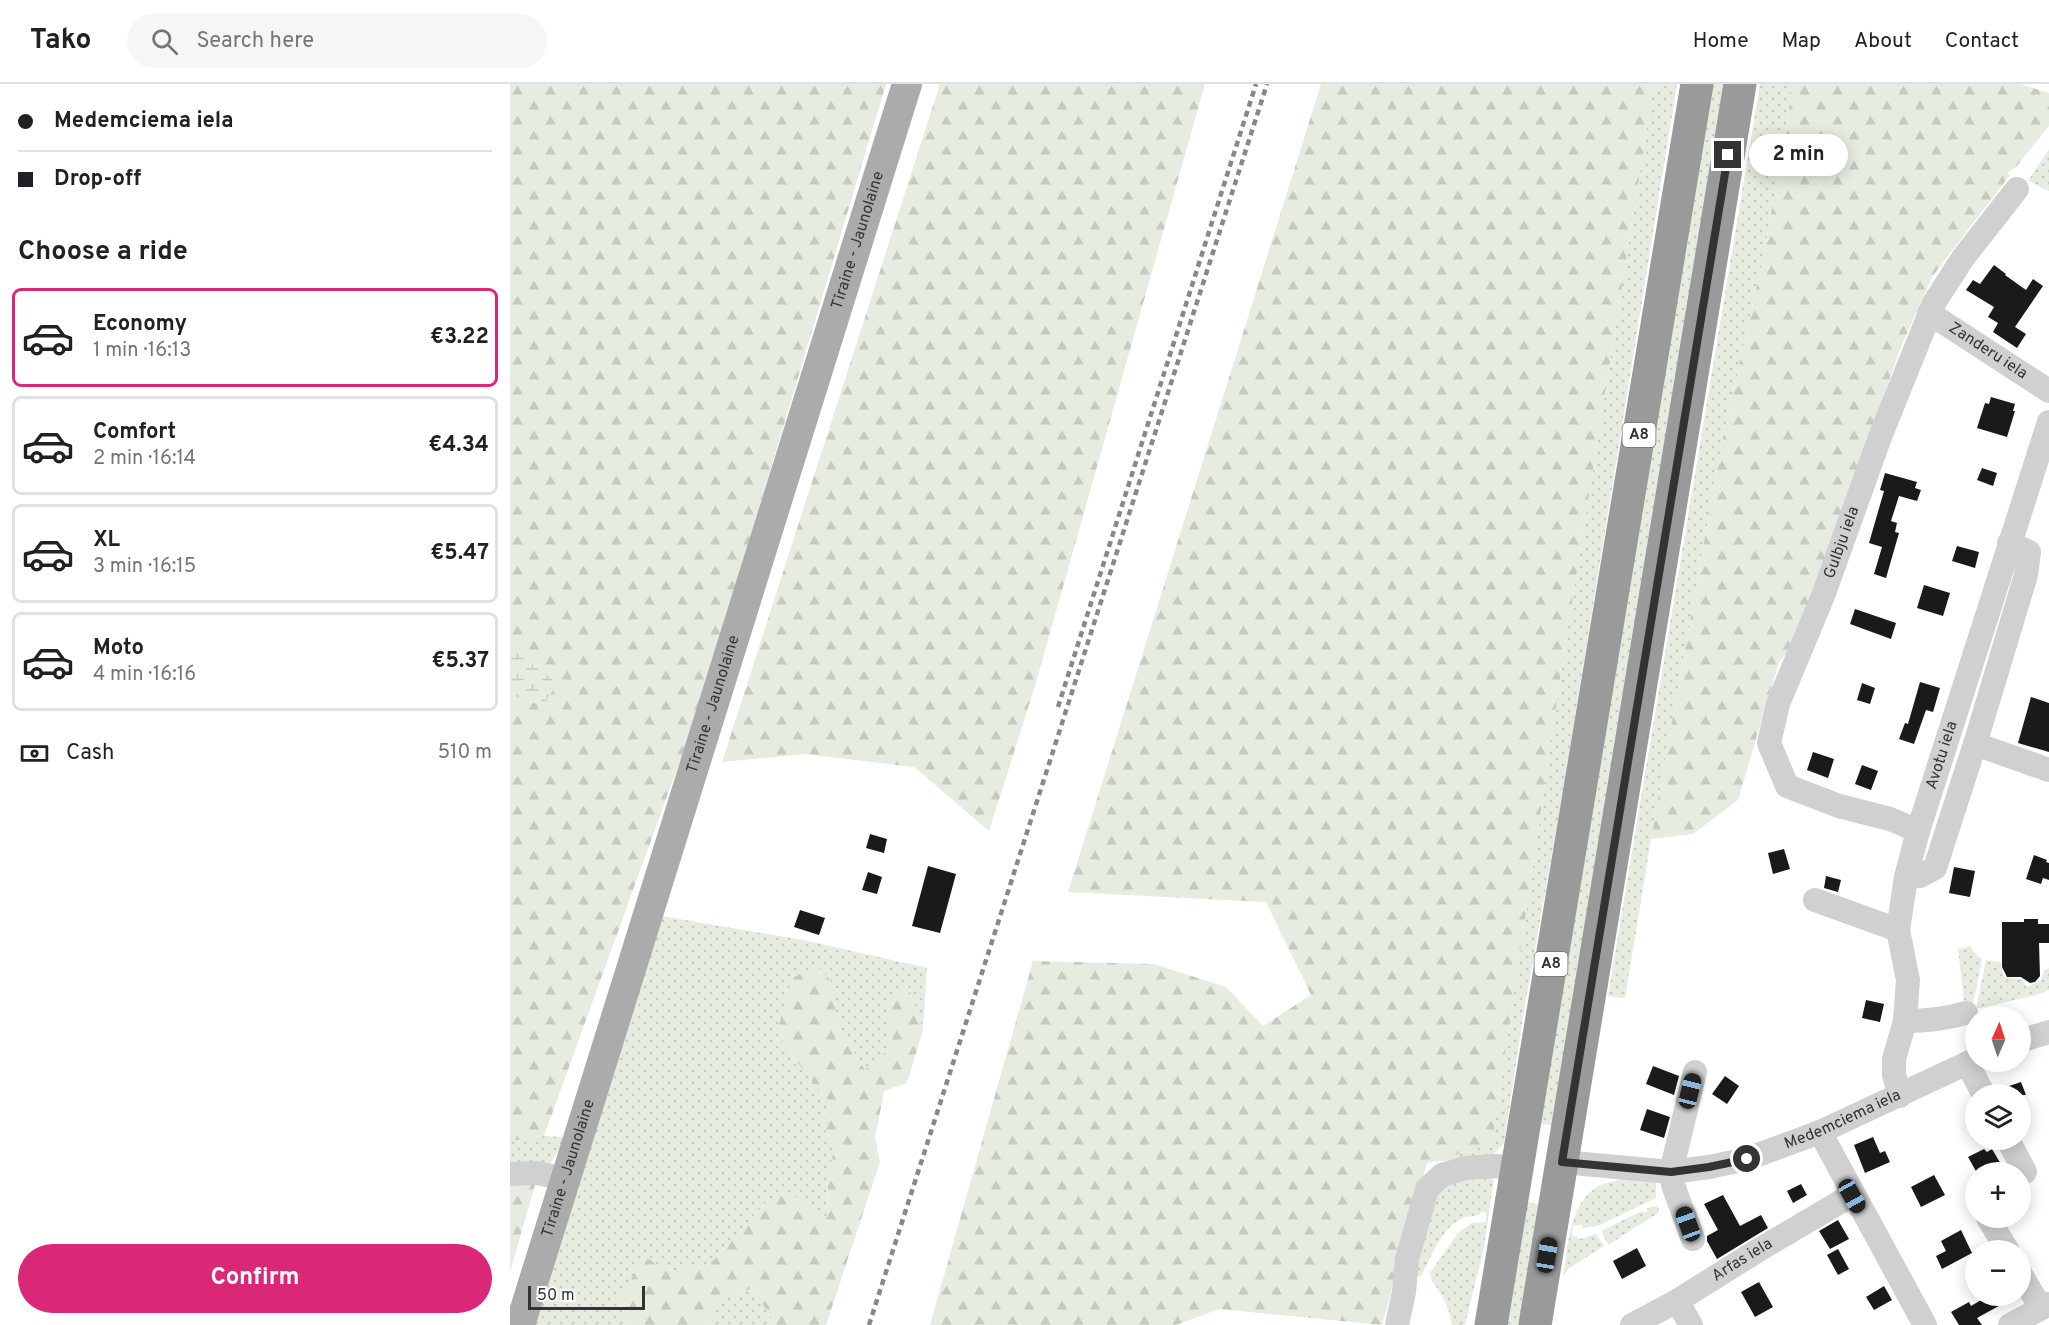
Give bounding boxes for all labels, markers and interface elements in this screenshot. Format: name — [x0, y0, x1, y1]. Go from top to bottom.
search box — [127, 14, 547, 68]
text: Tako — [30, 23, 91, 59]
icon: search — [148, 25, 181, 58]
text: Search here — [196, 28, 314, 55]
text: Home — [1693, 28, 1749, 55]
text: Map — [1782, 28, 1821, 55]
text: About — [1854, 28, 1912, 55]
text: Contact — [1945, 28, 2019, 55]
text: Medemciema iela — [54, 108, 234, 135]
callout: 2 min — [1749, 134, 1848, 176]
route end — [1714, 141, 1741, 168]
text: 2 min — [1772, 142, 1825, 168]
text: Drop-off — [54, 166, 141, 193]
street label: Tīraine - Jaunolaine — [827, 169, 889, 312]
text: Choose a ride — [18, 235, 188, 269]
icon: car — [21, 311, 75, 365]
text: Economy — [93, 311, 187, 338]
street label: Zanderu iela — [1944, 318, 2031, 384]
text: €3.22 — [430, 324, 489, 351]
text: 1 min · 16:13 — [93, 338, 191, 364]
icon: car — [21, 419, 75, 473]
text: Comfort — [93, 419, 176, 446]
road number: A8 — [1622, 423, 1656, 447]
text: €4.34 — [428, 432, 489, 459]
text: 2 min · 16:14 — [93, 446, 196, 472]
street label: Gulbju iela — [1820, 504, 1864, 582]
icon: car — [21, 527, 75, 581]
text: XL — [93, 527, 120, 554]
text: €5.47 — [430, 540, 489, 567]
text: 3 min · 16:15 — [93, 554, 196, 580]
street label: Tīraine - Jaunolaine — [683, 633, 744, 776]
icon: car — [21, 635, 75, 689]
text: Moto — [93, 635, 144, 662]
text: €5.37 — [432, 648, 489, 675]
text: 4 min · 16:16 — [93, 662, 196, 688]
street label: Avotu iela — [1922, 719, 1963, 792]
icon: cash — [18, 737, 51, 770]
text: Cash — [66, 740, 115, 767]
text: 510 m — [438, 740, 492, 766]
road number: A8 — [1534, 952, 1568, 976]
north arrow — [1965, 1006, 2031, 1072]
map controls — [1965, 1006, 2031, 1306]
car — [1677, 1071, 1703, 1111]
button: layers — [1965, 1084, 2031, 1150]
street label: Medemciema iela — [1782, 1086, 1904, 1154]
street label: Tīraine - Jaunolaine — [538, 1097, 600, 1240]
route start — [1733, 1145, 1760, 1172]
button: + — [1965, 1162, 2031, 1228]
car — [1835, 1176, 1869, 1216]
car — [1673, 1204, 1703, 1244]
street label: Arfas iela — [1708, 1234, 1776, 1287]
car — [1535, 1236, 1559, 1274]
button: − — [1965, 1240, 2031, 1306]
button: Confirm — [18, 1244, 492, 1313]
scale bar — [528, 1283, 645, 1310]
text: 50 m — [537, 1286, 575, 1306]

